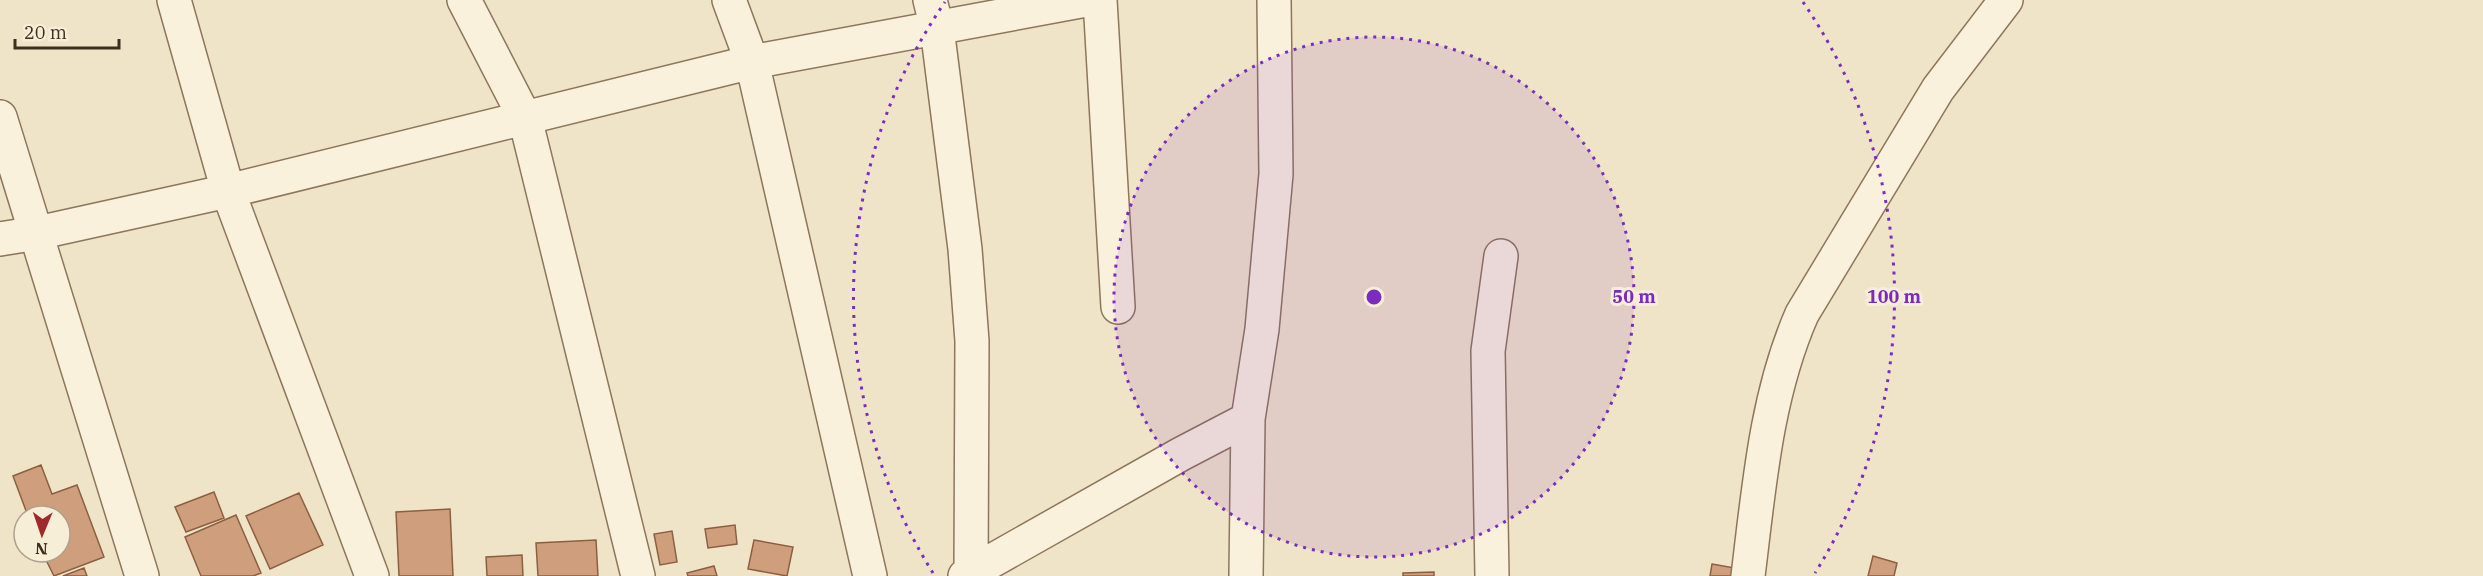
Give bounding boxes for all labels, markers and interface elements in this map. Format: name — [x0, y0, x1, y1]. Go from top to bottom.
scale bar — [15, 12, 118, 50]
text: 20 m — [24, 21, 67, 44]
text: 50 m — [1612, 285, 1656, 308]
text: 100 m — [1867, 285, 1922, 308]
centre of rings — [1364, 287, 1384, 307]
north arrow — [12, 504, 72, 564]
text: N — [35, 539, 48, 559]

